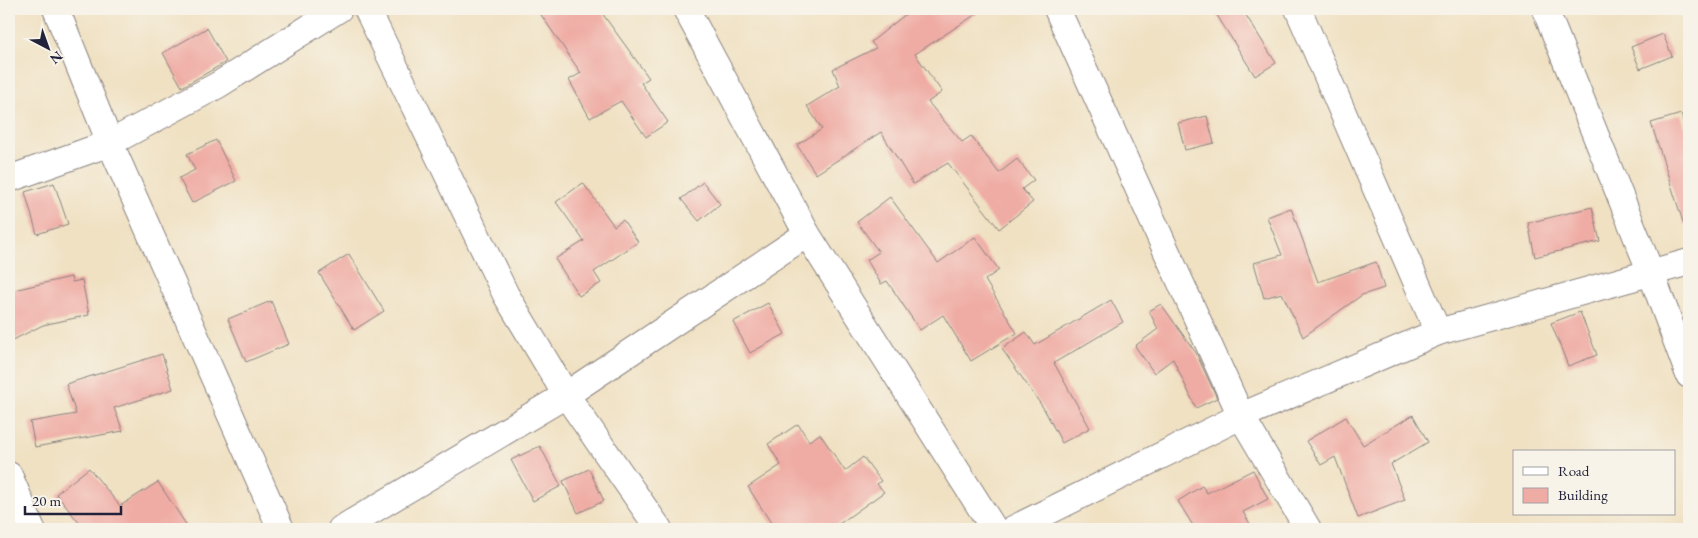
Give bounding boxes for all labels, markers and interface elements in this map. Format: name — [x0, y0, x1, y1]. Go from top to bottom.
north arrow — [22, 22, 72, 72]
text: N — [46, 47, 67, 69]
legend — [1513, 450, 1676, 516]
text: Road — [1558, 461, 1590, 480]
scale bar — [25, 483, 121, 515]
text: Building — [1558, 485, 1608, 504]
text: 20 m — [32, 491, 61, 510]

